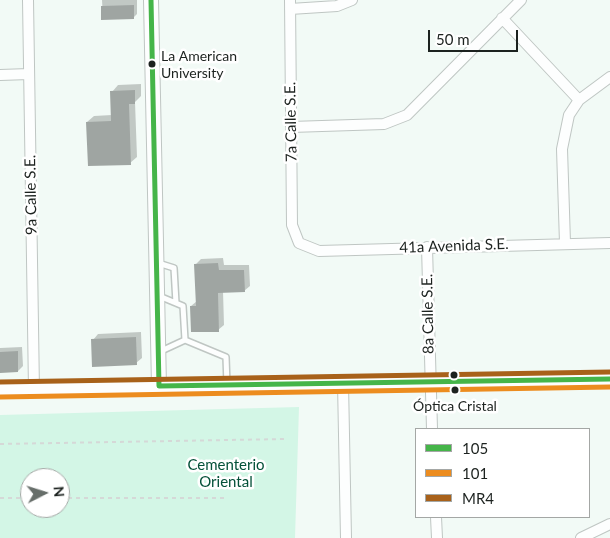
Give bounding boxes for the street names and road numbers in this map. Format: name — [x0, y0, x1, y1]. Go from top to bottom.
street label: 7a Calle S.E. — [281, 82, 301, 162]
street label: 9a Calle S.E. — [21, 155, 41, 235]
street label: 41a Avenida S.E. — [399, 235, 509, 257]
street label: 8a Calle S.E. — [418, 274, 438, 354]

